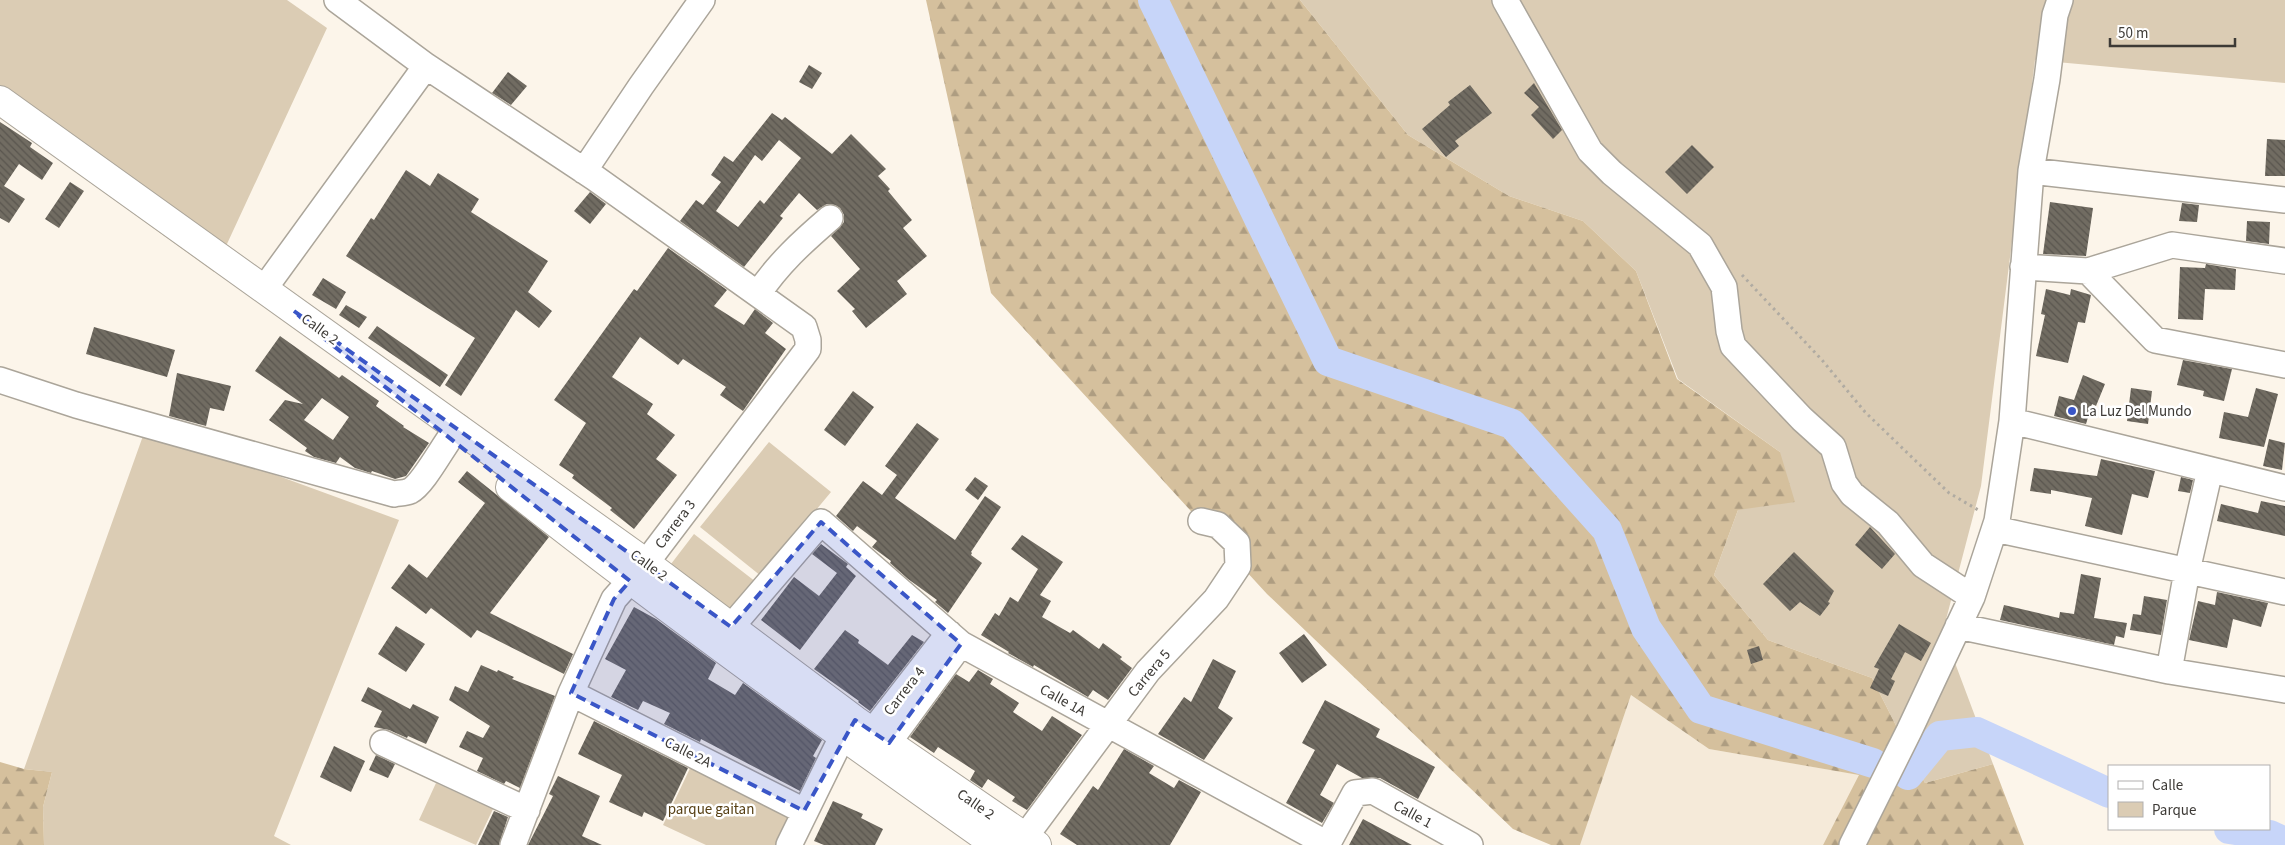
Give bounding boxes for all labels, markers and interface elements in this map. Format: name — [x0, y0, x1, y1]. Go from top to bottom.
scale bar — [2110, 15, 2235, 47]
text: 50 m — [2118, 23, 2148, 44]
street label: Calle 2 — [297, 309, 343, 350]
place label: La Luz Del Mundo — [2082, 401, 2192, 422]
marker: La Luz Del Mundo — [2066, 405, 2078, 417]
street label: Carrera 3 — [650, 495, 701, 553]
street label: Calle 2 — [626, 545, 672, 586]
street label: Carrera 5 — [1123, 645, 1176, 702]
street label: Carrera 4 — [879, 662, 930, 720]
street label: Calle 1A — [1036, 679, 1090, 722]
street label: Calle 2A — [661, 732, 715, 773]
legend — [2108, 765, 2270, 830]
text: Calle — [2152, 775, 2183, 796]
street label: Calle 2 — [953, 784, 999, 825]
street label: Calle 1 — [1389, 795, 1436, 834]
park label: parque gaitan — [668, 799, 754, 820]
text: Parque — [2152, 800, 2196, 821]

